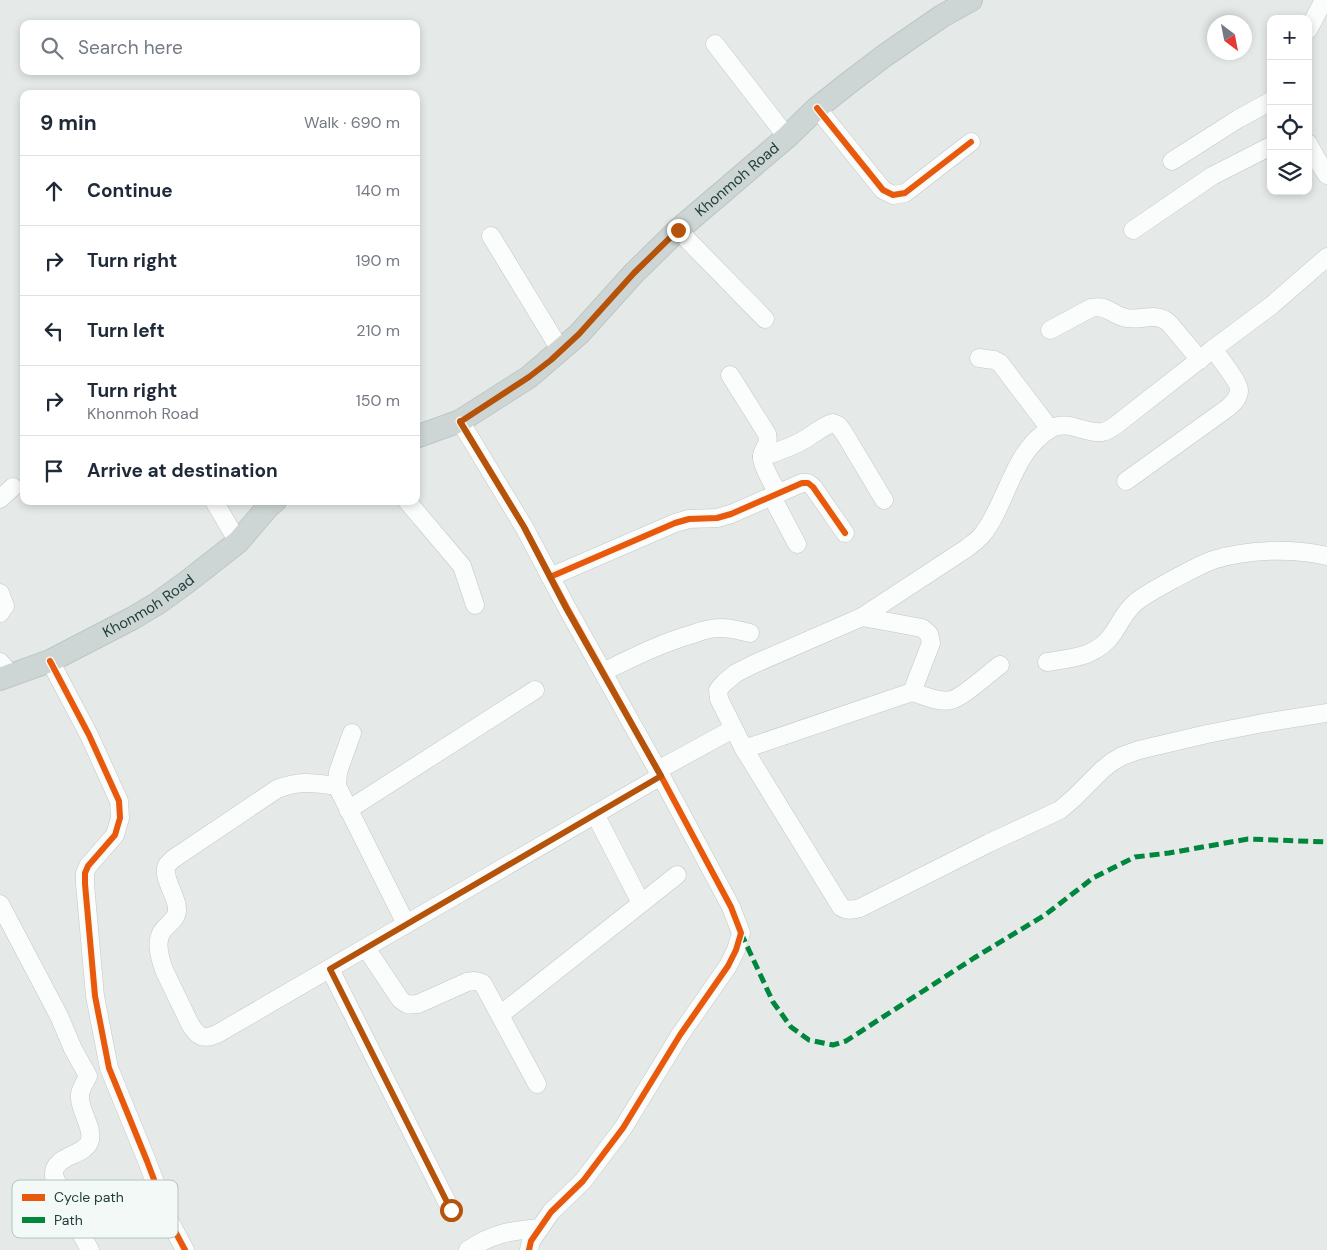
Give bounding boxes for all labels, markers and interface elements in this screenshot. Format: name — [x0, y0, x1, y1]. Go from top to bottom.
north arrow — [1207, 15, 1252, 60]
map controls — [1267, 15, 1312, 195]
button: + — [1267, 15, 1312, 60]
search box — [20, 20, 420, 75]
icon: search — [38, 34, 66, 62]
text: Search here — [78, 35, 183, 60]
button: − — [1267, 60, 1312, 105]
button: locate — [1267, 105, 1312, 150]
text: 9 min — [40, 109, 97, 137]
text: Walk · 690 m — [304, 112, 400, 133]
street label: Khonmoh Road — [691, 138, 783, 221]
button: layers — [1267, 150, 1312, 195]
icon: ahead — [40, 177, 68, 205]
text: Continue — [87, 178, 173, 203]
text: 140 m — [356, 180, 400, 201]
route end — [667, 219, 690, 242]
icon: right — [40, 247, 68, 275]
text: Turn right — [87, 248, 177, 273]
text: 190 m — [356, 250, 400, 271]
icon: left — [40, 317, 68, 345]
text: Turn left — [87, 318, 165, 343]
text: 210 m — [356, 320, 400, 341]
text: Turn right — [87, 378, 177, 403]
icon: right — [40, 387, 68, 415]
text: 150 m — [356, 390, 400, 411]
text: Khonmoh Road — [87, 403, 199, 424]
icon: arrive — [40, 457, 68, 485]
text: Arrive at destination — [87, 458, 278, 483]
street label: Khonmoh Road — [99, 570, 199, 642]
legend — [12, 1180, 178, 1238]
text: Cycle path — [54, 1188, 124, 1206]
route start — [440, 1199, 463, 1222]
text: Path — [54, 1211, 83, 1229]

